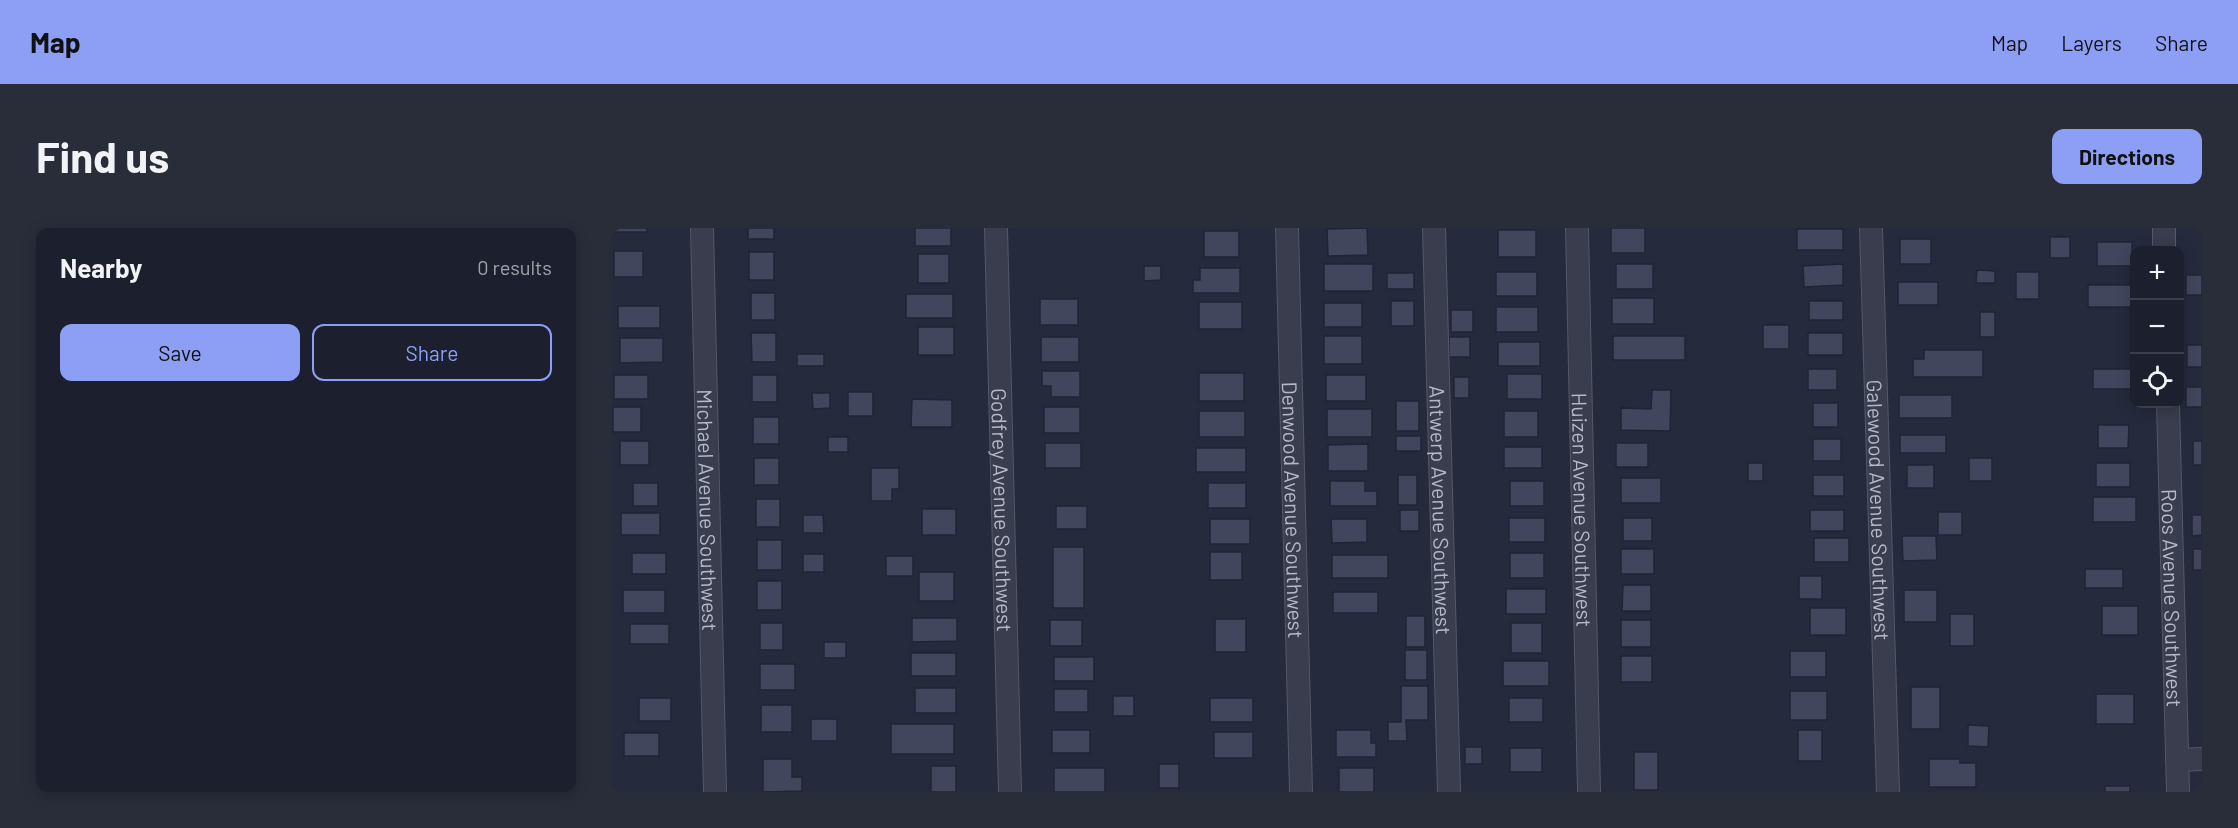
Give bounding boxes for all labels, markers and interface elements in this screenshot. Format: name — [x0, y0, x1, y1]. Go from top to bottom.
text: Map — [30, 25, 81, 59]
text: Map — [1991, 30, 2028, 55]
text: Layers — [2061, 30, 2122, 55]
text: Share — [2155, 30, 2208, 55]
button: Directions — [2052, 129, 2202, 184]
text: Find us — [36, 131, 169, 181]
map controls — [2130, 246, 2184, 408]
button: + — [2130, 246, 2184, 300]
text: Nearby — [60, 252, 142, 283]
text: 0 results — [477, 255, 552, 279]
button: − — [2130, 300, 2184, 354]
button: Save — [60, 324, 300, 381]
button: Share — [312, 324, 552, 381]
button: locate — [2130, 354, 2184, 408]
street label: Galewood Avenue Southwest — [1863, 379, 1896, 641]
street label: Denwood Avenue Southwest — [1278, 381, 1310, 639]
street label: Antwerp Avenue Southwest — [1426, 385, 1457, 635]
street label: Godfrey Avenue Southwest — [987, 388, 1019, 632]
street label: Michael Avenue Southwest — [693, 389, 724, 631]
street label: Huizen Avenue Southwest — [1568, 392, 1598, 628]
street label: Roos Avenue Southwest — [2158, 488, 2188, 707]

